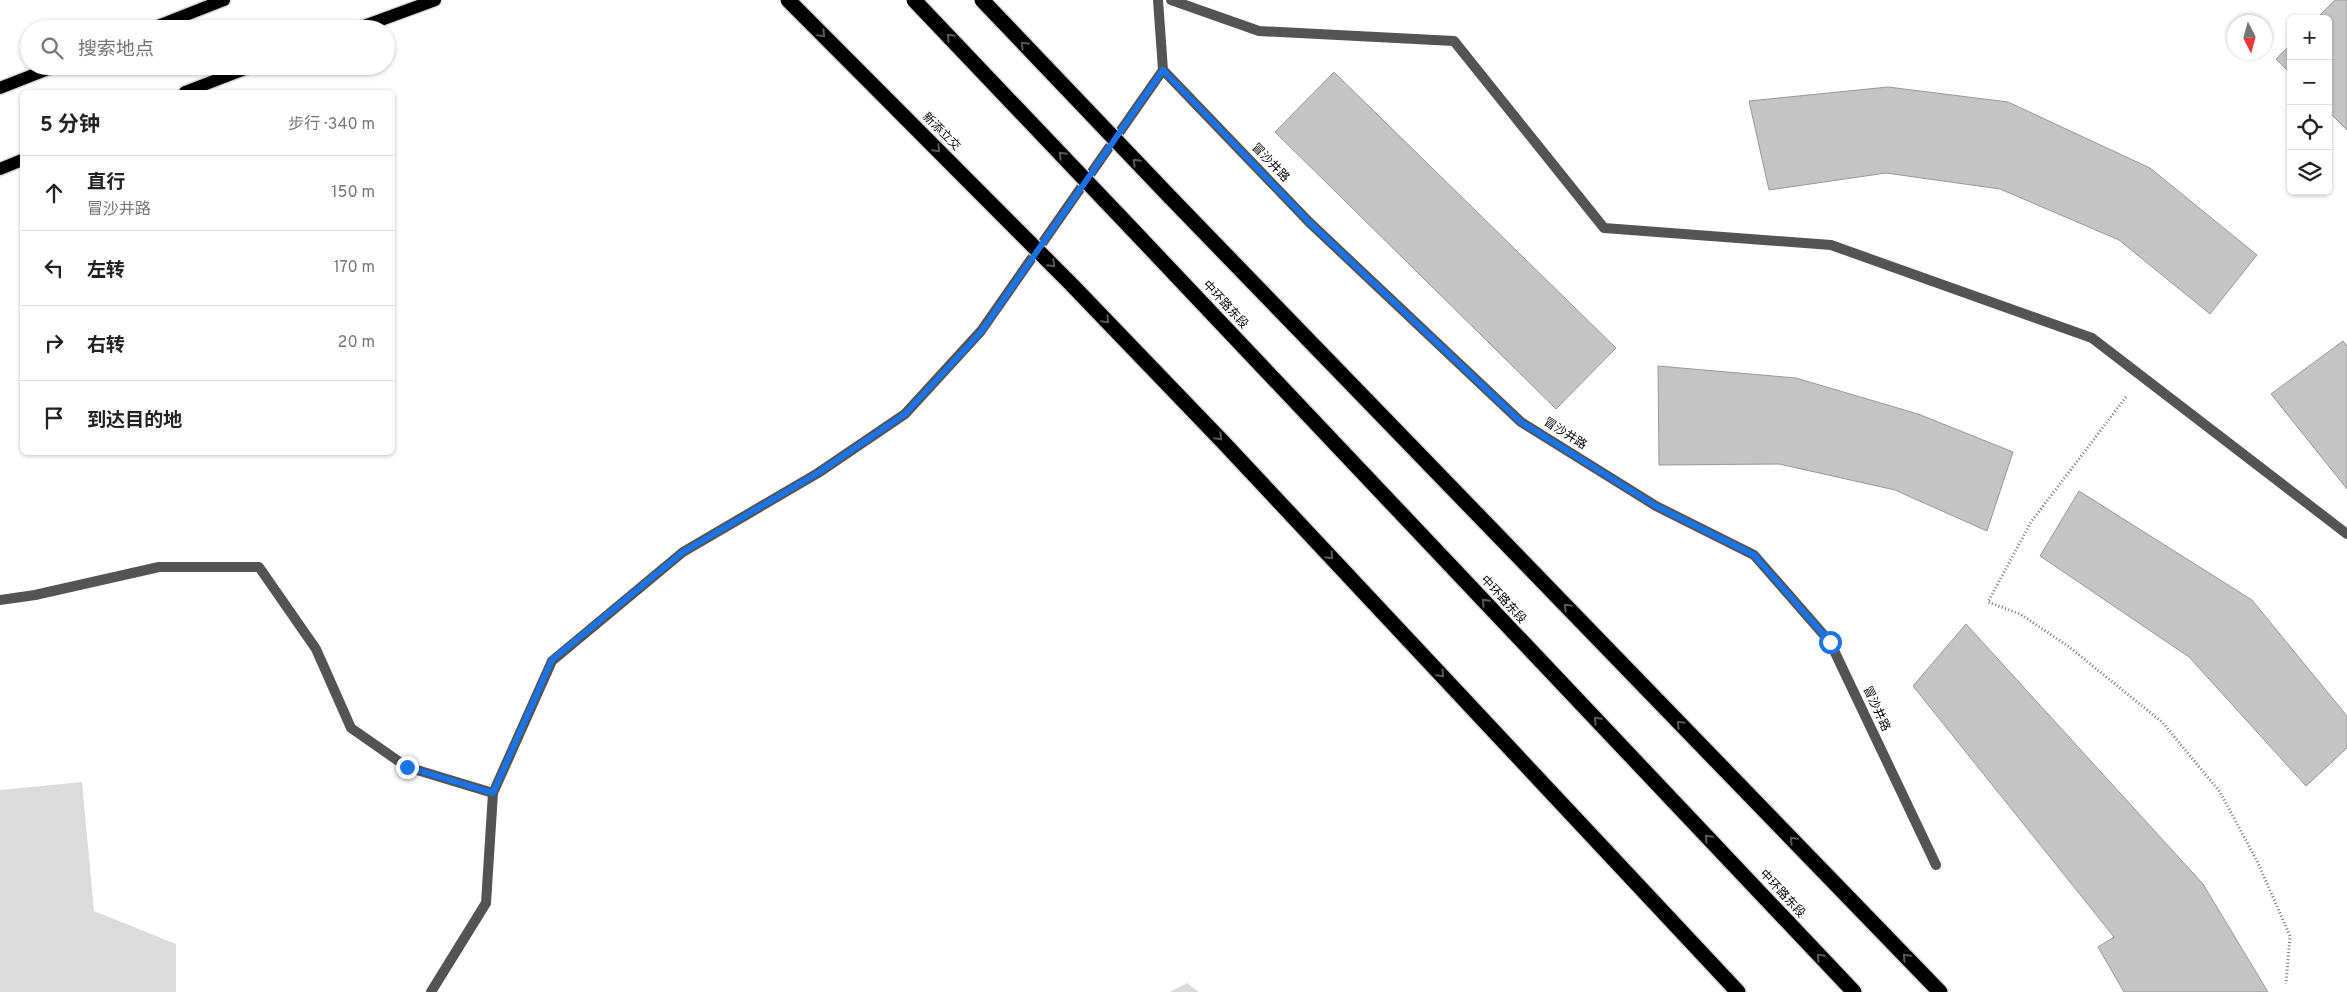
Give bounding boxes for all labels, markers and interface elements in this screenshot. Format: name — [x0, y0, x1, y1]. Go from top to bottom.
north arrow — [2227, 15, 2272, 60]
map controls — [2287, 15, 2332, 195]
button: + — [2287, 15, 2332, 60]
search box — [20, 20, 395, 75]
one-way arrow — [816, 29, 825, 38]
icon: search — [38, 34, 66, 62]
one-way arrow — [947, 34, 956, 43]
text: 搜索地点 — [78, 38, 154, 62]
one-way arrow — [1021, 41, 1030, 50]
button: − — [2287, 60, 2332, 105]
button: locate — [2287, 105, 2332, 150]
street label: 新添立交 — [918, 109, 964, 155]
text: 5 分钟 — [40, 112, 100, 139]
text: 步行 · 340 m — [288, 115, 375, 135]
street label: 冒沙井路 — [1248, 140, 1292, 186]
one-way arrow — [931, 144, 940, 153]
button: layers — [2287, 150, 2332, 195]
one-way arrow — [1059, 151, 1068, 160]
one-way arrow — [1133, 159, 1142, 168]
text: 直行 — [87, 171, 125, 195]
icon: ahead — [40, 179, 68, 207]
text: 150 m — [332, 183, 375, 203]
text: 冒沙井路 — [87, 200, 151, 220]
icon: left — [40, 254, 68, 282]
text: 170 m — [334, 258, 375, 278]
text: 左转 — [87, 259, 125, 283]
one-way arrow — [1046, 259, 1055, 268]
street label: 中环路东段 — [1199, 278, 1251, 332]
one-way arrow — [1100, 314, 1109, 323]
icon: right — [40, 329, 68, 357]
text: 20 m — [338, 333, 375, 353]
text: 右转 — [87, 334, 125, 358]
icon: arrive — [40, 404, 68, 432]
text: 到达目的地 — [87, 409, 182, 433]
street label: 冒沙井路 — [1540, 414, 1590, 454]
one-way arrow — [1213, 431, 1222, 440]
one-way arrow — [1324, 550, 1333, 559]
street label: 中环路东段 — [1477, 573, 1529, 627]
one-way arrow — [1482, 599, 1491, 608]
one-way arrow — [1564, 604, 1573, 613]
route start — [1819, 631, 1842, 654]
one-way arrow — [1435, 669, 1444, 678]
street label: 冒沙井路 — [1859, 684, 1893, 734]
one-way arrow — [1594, 717, 1603, 726]
one-way arrow — [1677, 720, 1686, 729]
route end — [396, 756, 419, 779]
one-way arrow — [1705, 835, 1714, 844]
one-way arrow — [1790, 837, 1799, 846]
street label: 中环路东段 — [1756, 867, 1808, 921]
one-way arrow — [1817, 953, 1826, 962]
one-way arrow — [1903, 954, 1912, 963]

